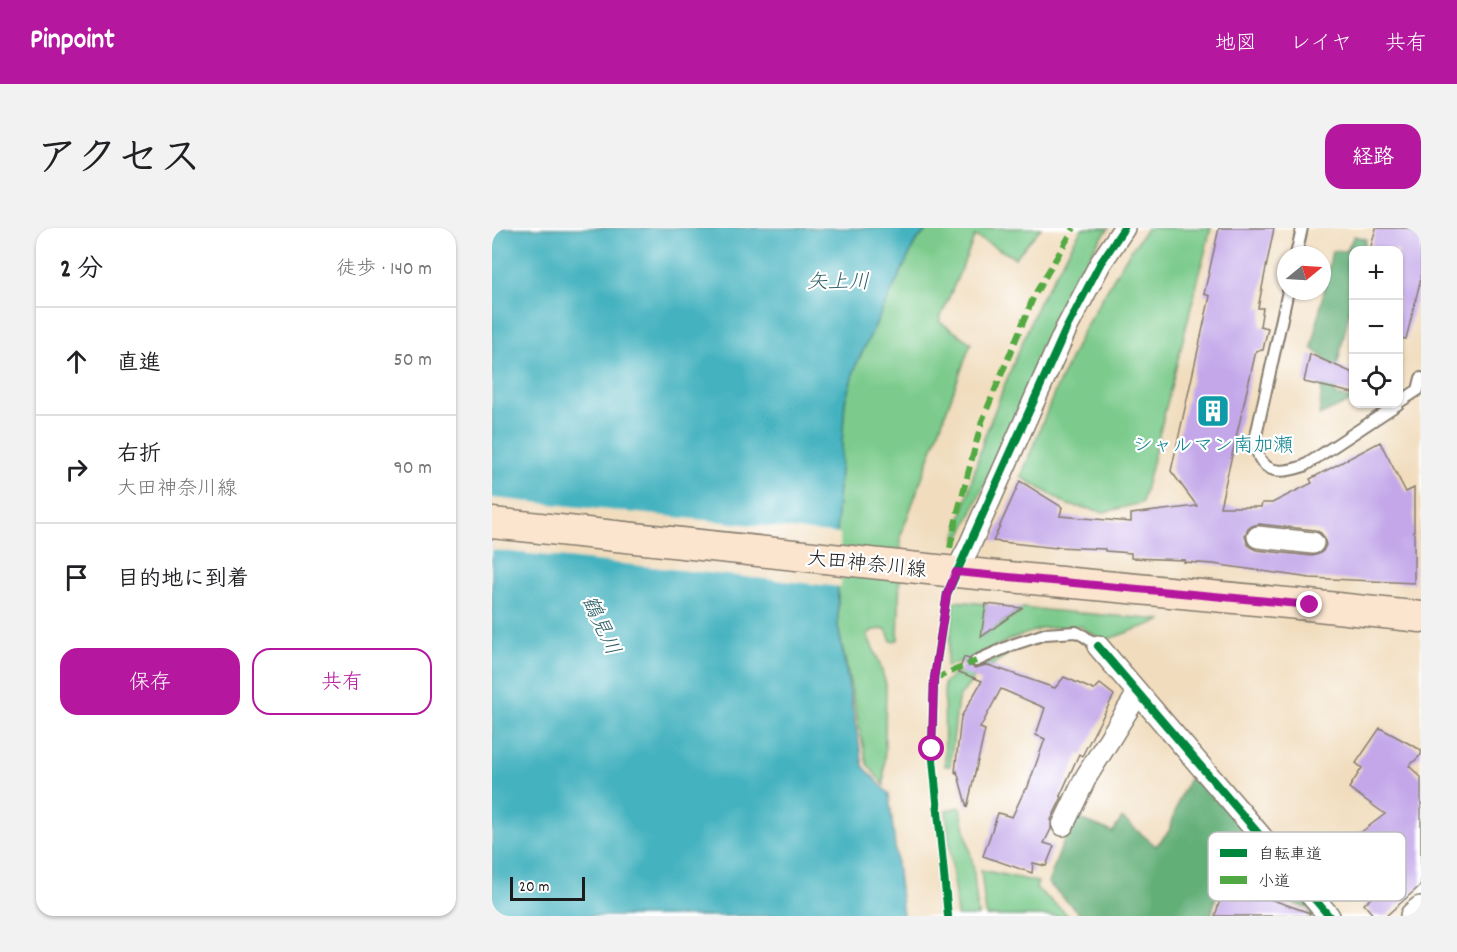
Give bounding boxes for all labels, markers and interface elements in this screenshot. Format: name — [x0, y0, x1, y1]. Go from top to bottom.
text: Pinpoint — [30, 22, 115, 62]
text: 地図 — [1215, 30, 1257, 60]
text: レイヤ — [1290, 30, 1352, 60]
text: 共有 — [1385, 30, 1427, 60]
button: 経路 — [1325, 124, 1421, 189]
text: アクセス — [36, 132, 201, 192]
north arrow — [1277, 246, 1331, 300]
map controls — [1349, 246, 1403, 408]
button: + — [1349, 246, 1403, 300]
text: 2 分 — [60, 252, 103, 289]
text: 徒歩 · 140 m — [336, 256, 432, 284]
water label: 矢上川 — [807, 269, 870, 299]
button: − — [1349, 300, 1403, 354]
icon: ahead — [60, 345, 93, 378]
text: 50 m — [394, 347, 432, 375]
text: 直進 — [117, 349, 161, 380]
button: locate — [1349, 354, 1403, 408]
building icon: シャルマン南加瀬 — [1195, 393, 1231, 429]
place label: シャルマン南加瀬 — [1133, 433, 1293, 461]
text: 右折 — [117, 440, 161, 471]
icon: right — [60, 453, 93, 486]
text: 90 m — [394, 455, 432, 483]
text: 大田神奈川線 — [117, 476, 237, 504]
street label: 大田神奈川線 — [806, 546, 928, 586]
icon: arrive — [60, 561, 93, 594]
text: 目的地に到着 — [117, 565, 249, 596]
water label: 鶴見川 — [572, 591, 626, 661]
route end — [1296, 591, 1322, 617]
button: 保存 — [60, 648, 240, 715]
button: 共有 — [252, 648, 432, 715]
route start — [918, 735, 944, 761]
legend — [1208, 832, 1406, 901]
text: 自転車道 — [1258, 844, 1322, 867]
text: 小道 — [1258, 871, 1290, 894]
scale bar — [510, 874, 585, 902]
text: 20 m — [519, 876, 549, 899]

